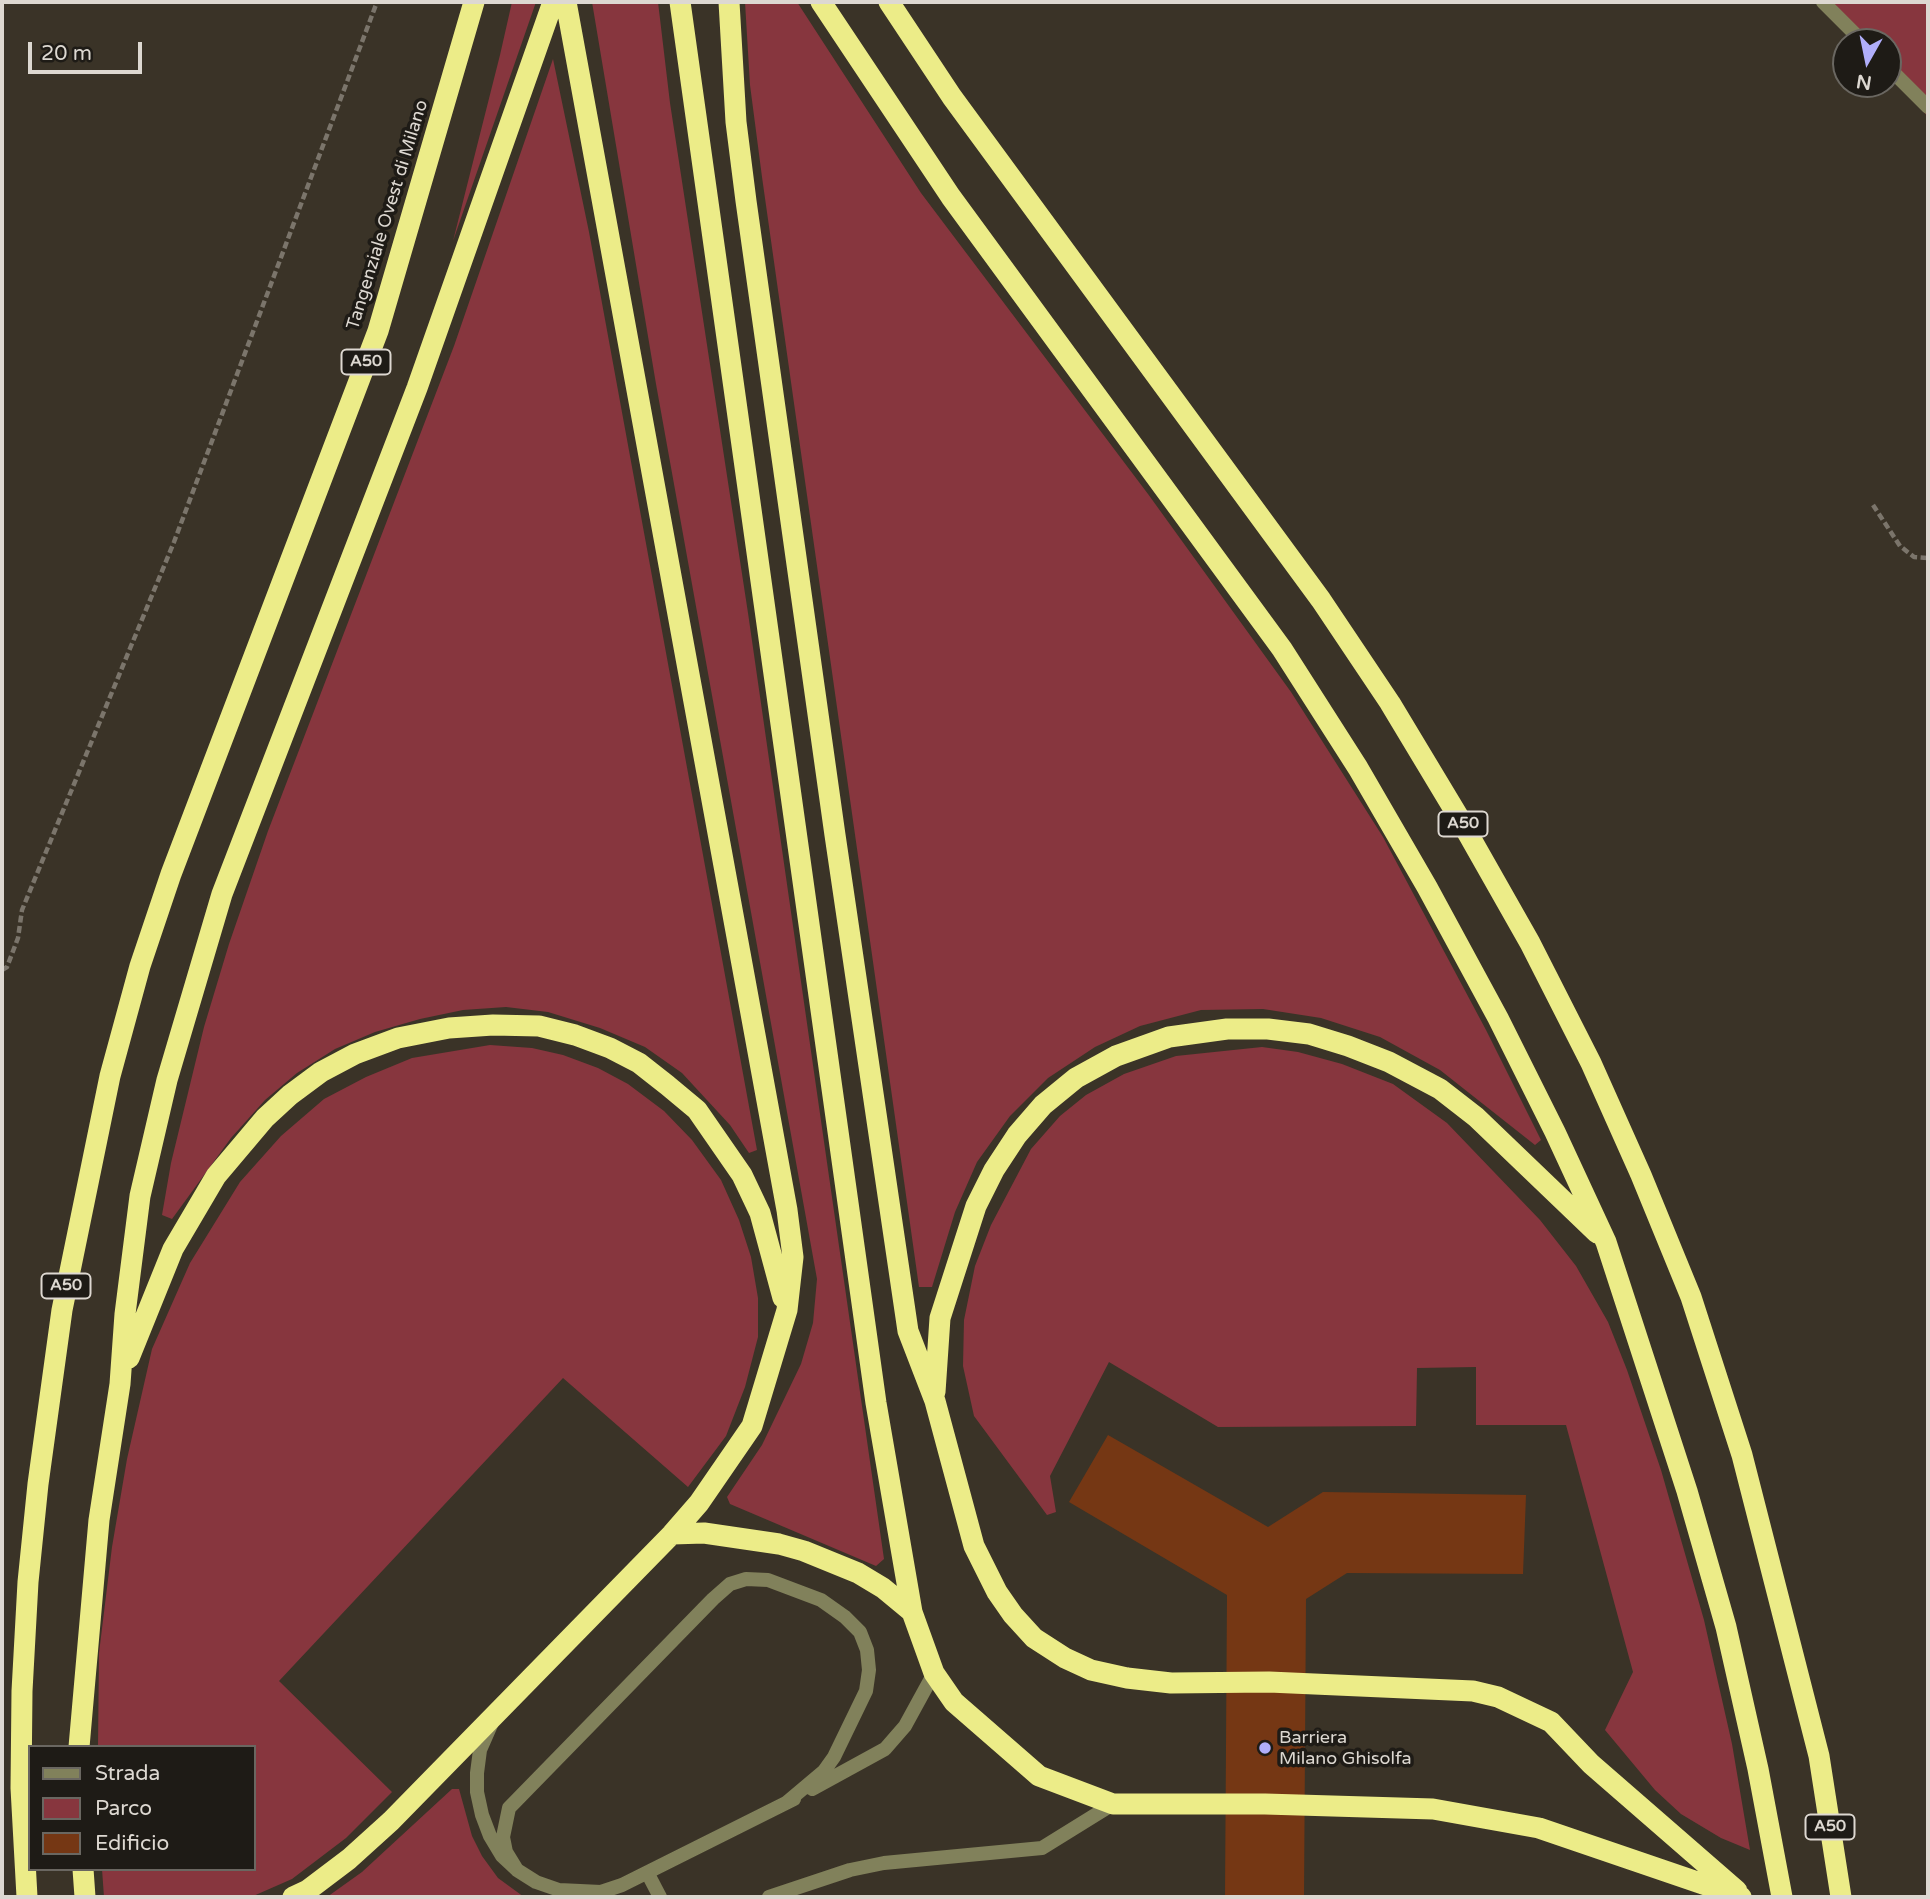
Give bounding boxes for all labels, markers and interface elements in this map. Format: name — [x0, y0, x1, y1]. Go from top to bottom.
scale bar — [32, 28, 145, 72]
north arrow — [1832, 28, 1902, 98]
text: 20 m — [41, 41, 92, 66]
text: N — [1855, 70, 1873, 94]
street label: Tangenziale Ovest di Milano — [343, 98, 433, 332]
road number: A50 — [342, 350, 390, 374]
road number: A50 — [1438, 811, 1488, 836]
road number: A50 — [42, 1274, 90, 1298]
place label: Barriera Milano Ghisolfa — [1279, 1727, 1412, 1770]
marker: Barriera Milano Ghisolfa — [1257, 1740, 1273, 1756]
legend — [28, 1745, 256, 1871]
text: Strada — [95, 1761, 160, 1786]
text: Parco — [95, 1796, 152, 1821]
road number: A50 — [1806, 1814, 1854, 1840]
text: Edificio — [95, 1831, 169, 1856]

